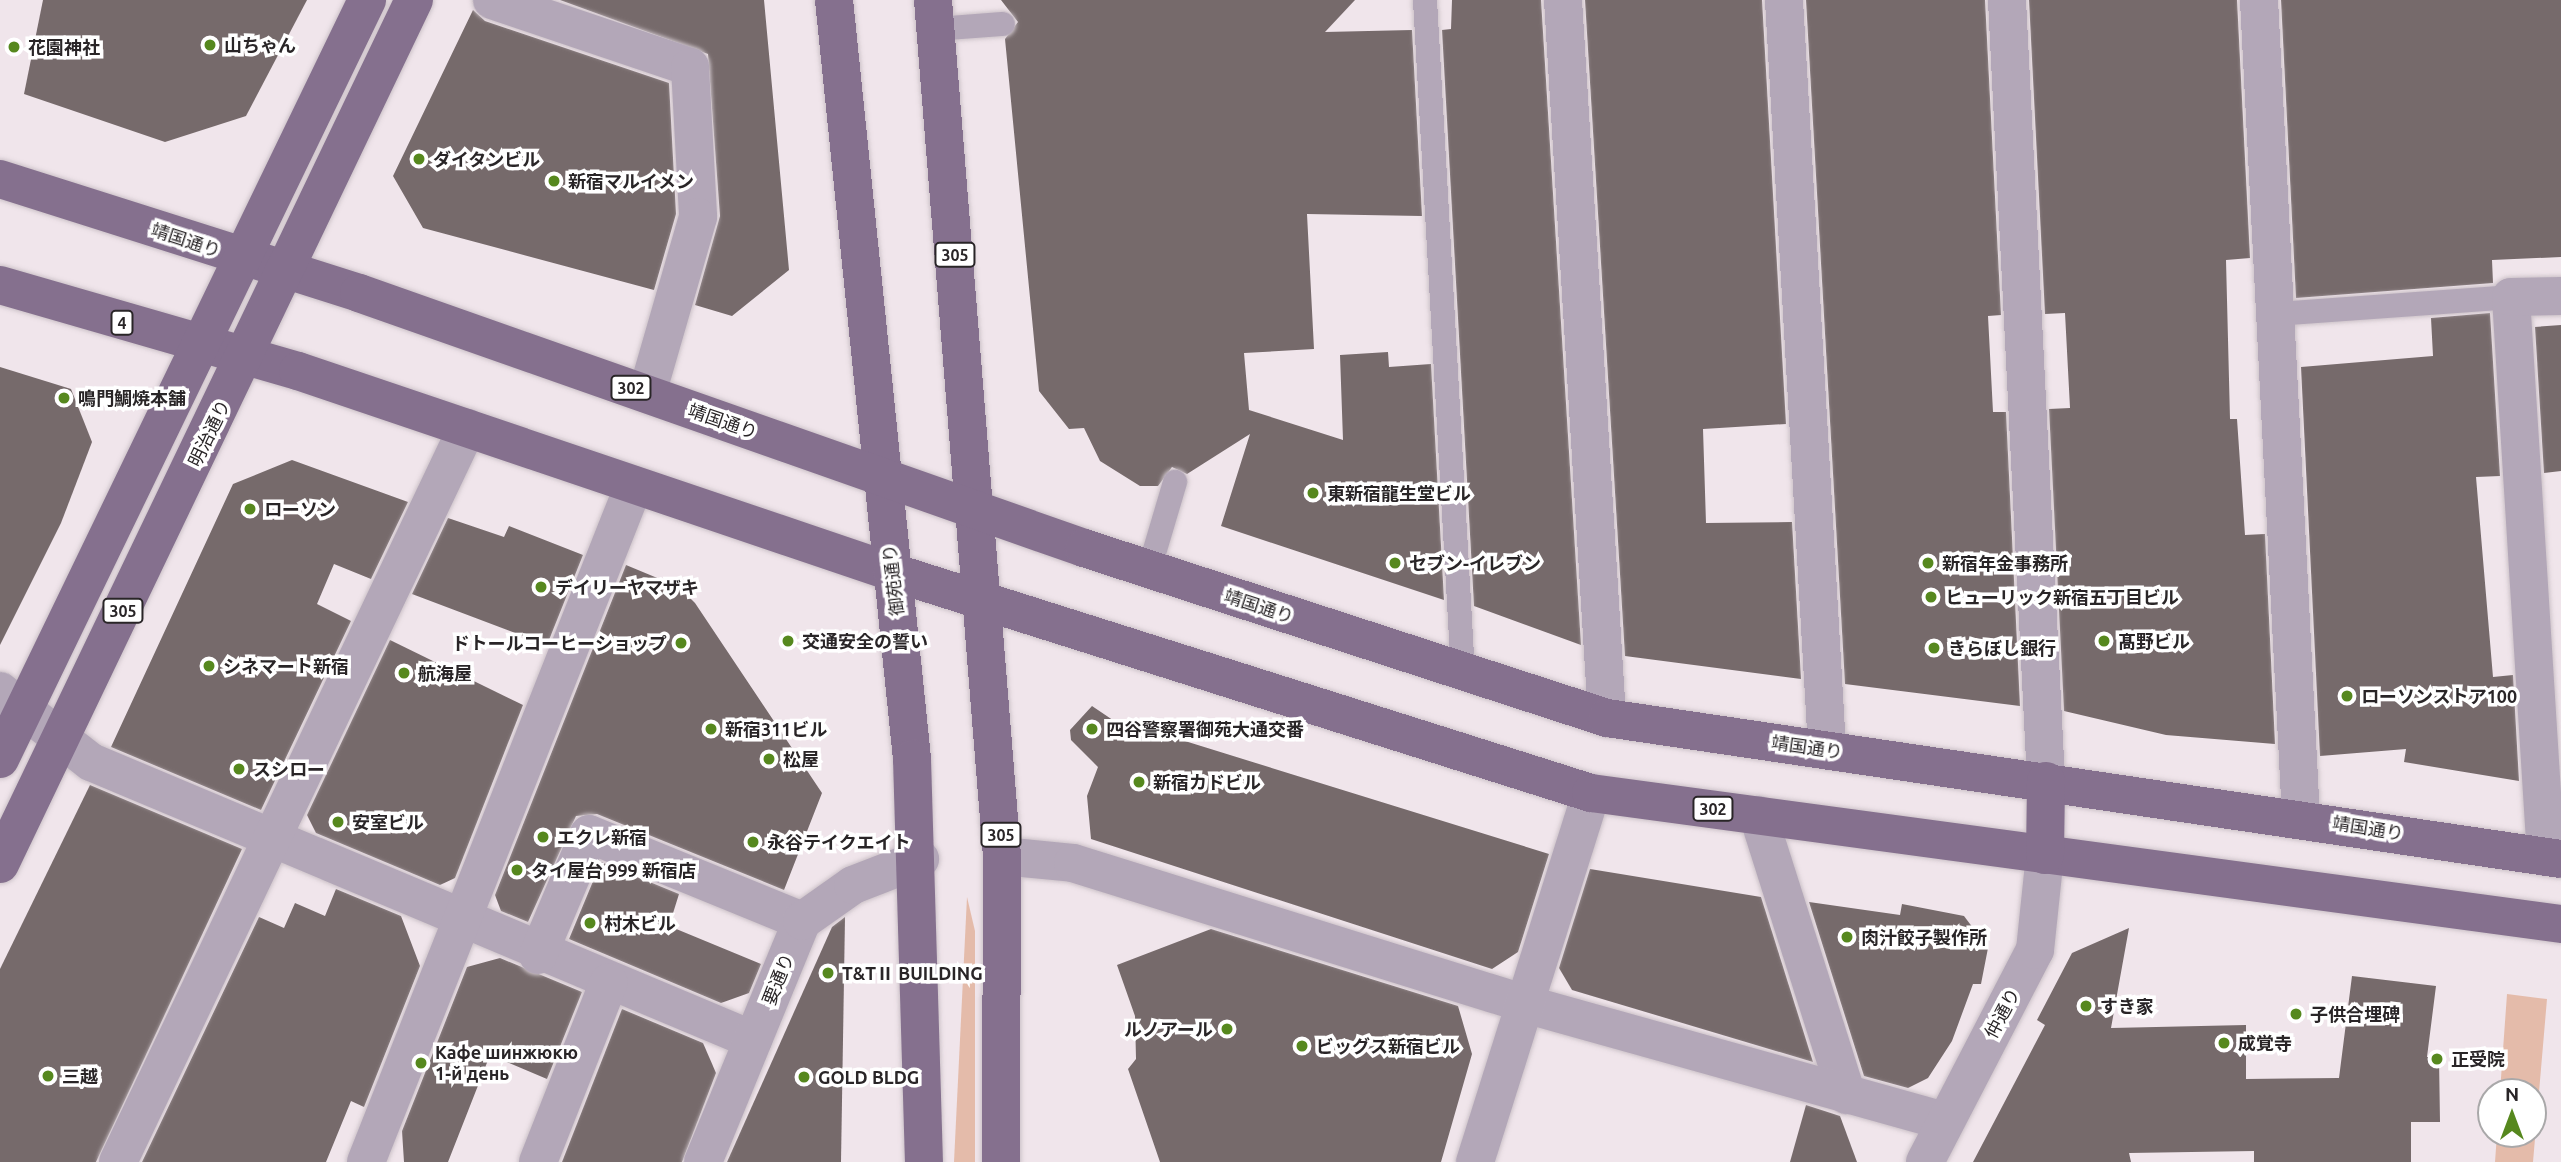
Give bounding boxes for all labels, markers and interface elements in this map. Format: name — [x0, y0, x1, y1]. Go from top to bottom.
place label: 山ちゃん — [224, 34, 296, 56]
place label: 花園神社 — [28, 36, 100, 58]
marker: 山ちゃん — [202, 37, 218, 53]
marker: 花園神社 — [6, 39, 22, 55]
place label: ダイタンビル — [433, 148, 541, 170]
marker: ダイタンビル — [411, 151, 427, 167]
place label: 新宿マルイメン — [568, 170, 694, 192]
marker: 新宿マルイメン — [546, 173, 562, 189]
street label: 靖国通り — [148, 219, 224, 261]
road number: 305 — [934, 243, 976, 268]
road number: 4 — [110, 310, 134, 336]
road number: 302 — [610, 376, 652, 400]
place label: 鳴門鯛焼本舗 — [78, 387, 186, 409]
marker: 鳴門鯛焼本舗 — [56, 390, 72, 406]
street label: 明治通り — [184, 396, 234, 470]
street label: 靖国通り — [685, 399, 761, 443]
place label: 東新宿龍生堂ビル — [1327, 482, 1471, 504]
marker: 東新宿龍生堂ビル — [1305, 485, 1321, 501]
place label: ローソン — [264, 498, 336, 520]
marker: ローソン — [242, 501, 258, 517]
street label: 御苑通り — [878, 543, 908, 617]
place label: セブン-イレブン — [1409, 552, 1541, 574]
place label: 新宿年金事務所 — [1942, 552, 2068, 574]
marker: セブン-イレブン — [1387, 555, 1403, 571]
marker: 新宿年金事務所 — [1920, 555, 1936, 571]
place label: デイリーヤマザキ — [555, 576, 699, 598]
marker: デイリーヤマザキ — [533, 579, 549, 595]
street label: 靖国通り — [1221, 585, 1297, 627]
place label: ヒューリック新宿五丁目ビル — [1945, 586, 2179, 608]
marker: ヒューリック新宿五丁目ビル — [1923, 589, 1939, 605]
road number: 305 — [102, 598, 144, 624]
place label: 交通安全の誓い — [802, 630, 928, 652]
place label: 髙野ビル — [2118, 630, 2190, 652]
place label: ドトールコーヒーショップ — [451, 632, 667, 654]
marker: 交通安全の誓い — [780, 633, 796, 649]
marker: 髙野ビル — [2096, 633, 2112, 649]
marker: ドトールコーヒーショップ — [673, 635, 689, 651]
place label: きらぼし銀行 — [1948, 637, 2056, 659]
marker: きらぼし銀行 — [1926, 640, 1942, 656]
place label: シネマート新宿 — [223, 655, 349, 677]
marker: シネマート新宿 — [201, 658, 217, 674]
place label: 航海屋 — [418, 662, 472, 684]
marker: 航海屋 — [396, 665, 412, 681]
place label: ローソンストア100 — [2361, 685, 2517, 707]
marker: ローソンストア100 — [2339, 688, 2355, 704]
place label: 新宿311ビル — [725, 718, 827, 740]
place label: 四谷警察署御苑大通交番 — [1106, 718, 1304, 740]
marker: 新宿311ビル — [703, 721, 719, 737]
marker: 四谷警察署御苑大通交番 — [1084, 721, 1100, 737]
street label: 靖国通り — [1770, 731, 1844, 763]
place label: 松屋 — [783, 748, 819, 770]
marker: 松屋 — [761, 751, 777, 767]
place label: スシロー — [253, 758, 325, 780]
marker: スシロー — [231, 761, 247, 777]
place label: 新宿カドビル — [1153, 771, 1261, 793]
marker: 新宿カドビル — [1131, 774, 1147, 790]
road number: 302 — [1692, 796, 1734, 822]
place label: 安室ビル — [352, 811, 424, 833]
street label: 靖国通り — [2331, 812, 2405, 844]
marker: 安室ビル — [330, 814, 346, 830]
road number: 305 — [980, 822, 1022, 848]
place label: エクレ新宿 — [557, 826, 647, 848]
marker: エクレ新宿 — [535, 829, 551, 845]
place label: 永谷テイクエイト — [767, 831, 911, 853]
marker: 永谷テイクエイト — [745, 834, 761, 850]
place label: タイ屋台 999 新宿店 — [531, 859, 696, 881]
marker: タイ屋台 999 新宿店 — [509, 862, 525, 878]
place label: 村木ビル — [604, 912, 676, 934]
marker: 村木ビル — [582, 915, 598, 931]
place label: 肉汁餃子製作所 — [1861, 926, 1987, 948]
marker: 肉汁餃子製作所 — [1839, 929, 1855, 945]
street label: 要通り — [758, 950, 798, 1008]
place label: T&TⅡ BUILDING — [842, 962, 983, 984]
marker: T&TⅡ BUILDING — [820, 965, 836, 981]
street label: 仲通り — [1980, 984, 2024, 1042]
place label: すき家 — [2100, 995, 2154, 1017]
marker: すき家 — [2078, 998, 2094, 1014]
place label: 子供合埋碑 — [2310, 1003, 2400, 1025]
marker: 子供合埋碑 — [2288, 1006, 2304, 1022]
place label: ルノアール — [1124, 1018, 1213, 1040]
marker: ルノアール — [1219, 1021, 1235, 1037]
place label: 成覚寺 — [2238, 1032, 2292, 1054]
place label: ビッグス新宿ビル — [1316, 1035, 1460, 1057]
marker: 成覚寺 — [2216, 1035, 2232, 1051]
marker: ビッグス新宿ビル — [1294, 1038, 1310, 1054]
place label: Кафе шинжюкю 1-й день — [435, 1042, 578, 1084]
place label: 正受院 — [2451, 1048, 2505, 1070]
marker: 正受院 — [2429, 1051, 2445, 1067]
marker: Кафе шинжюкю 1-й день — [413, 1055, 429, 1071]
place label: 三越 — [62, 1065, 98, 1087]
place label: GOLD BLDG — [818, 1066, 919, 1088]
marker: 三越 — [40, 1068, 56, 1084]
marker: GOLD BLDG — [796, 1069, 812, 1085]
north arrow — [2477, 1078, 2547, 1148]
text: N — [2505, 1083, 2519, 1105]

